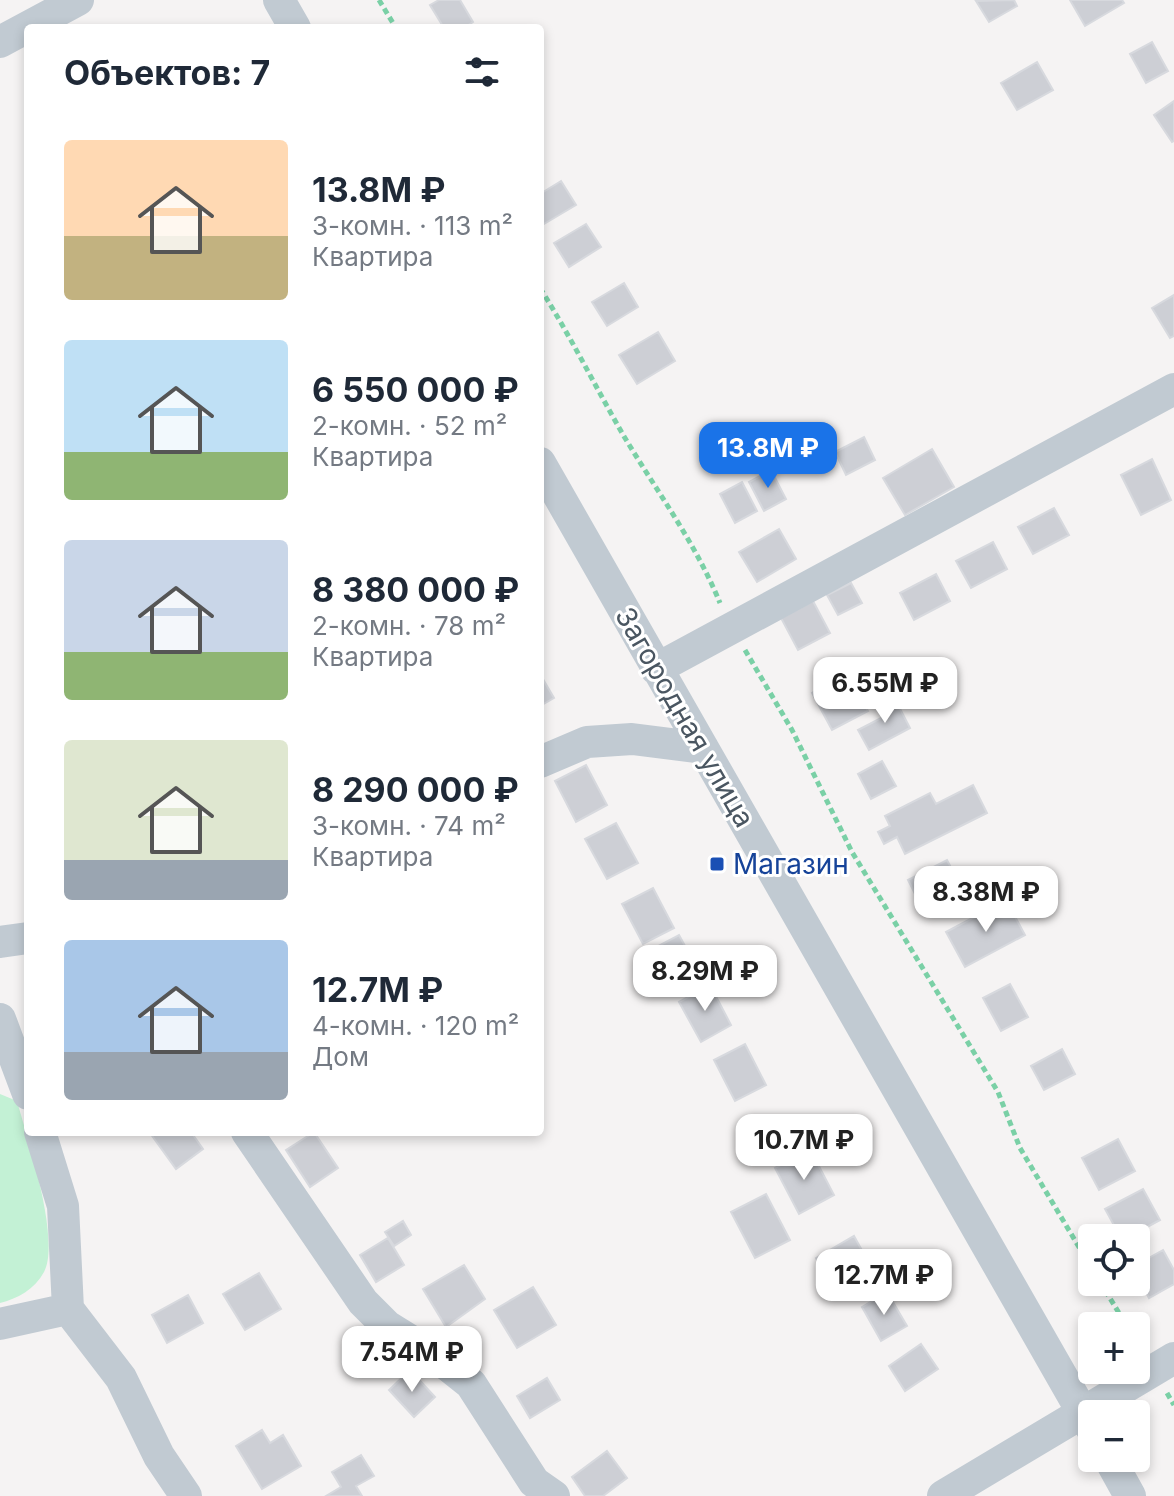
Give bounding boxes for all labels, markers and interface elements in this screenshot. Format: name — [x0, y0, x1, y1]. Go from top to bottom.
icon: filters — [460, 50, 504, 94]
text: Объектов: 7 — [64, 52, 270, 93]
text: 13.8M ₽ — [312, 169, 445, 210]
icon: home — [128, 172, 224, 268]
text: 3-комн. · 113 m² — [312, 210, 513, 241]
text: Квартира — [312, 241, 433, 272]
text: 6 550 000 ₽ — [312, 369, 519, 410]
icon: home — [128, 372, 224, 468]
text: 2-комн. · 52 m² — [312, 410, 507, 441]
pin: 13.8M ₽ — [694, 422, 842, 490]
text: 13.8M ₽ — [717, 432, 819, 463]
text: Квартира — [312, 441, 433, 472]
text: 8 380 000 ₽ — [312, 569, 519, 610]
icon: home — [128, 572, 224, 668]
street label: Загородная улица — [608, 601, 762, 833]
text: 2-комн. · 78 m² — [312, 610, 506, 641]
text: Квартира — [312, 641, 433, 672]
pin: 6.55M ₽ — [811, 657, 959, 725]
text: 6.55M ₽ — [831, 667, 939, 698]
text: 8 290 000 ₽ — [312, 769, 519, 810]
icon: home — [128, 772, 224, 868]
text: 3-комн. · 74 m² — [312, 810, 506, 841]
text: Квартира — [312, 841, 433, 872]
place label: Магазин — [733, 847, 849, 881]
marker: Магазин — [708, 855, 726, 873]
pin: 8.38M ₽ — [912, 866, 1060, 934]
text: 8.38M ₽ — [932, 876, 1040, 907]
pin: 8.29M ₽ — [631, 945, 779, 1013]
text: 8.29M ₽ — [651, 955, 759, 986]
text: 12.7M ₽ — [312, 969, 443, 1010]
icon: home — [128, 972, 224, 1068]
text: 4-комн. · 120 m² — [312, 1010, 519, 1041]
text: Дом — [312, 1041, 369, 1072]
pin: 10.7M ₽ — [730, 1114, 878, 1182]
text: 10.7M ₽ — [754, 1124, 854, 1155]
map controls — [1078, 1224, 1150, 1472]
button: locate — [1078, 1224, 1150, 1296]
pin: 12.7M ₽ — [810, 1249, 958, 1317]
text: 12.7M ₽ — [834, 1259, 934, 1290]
button: + — [1078, 1312, 1150, 1384]
pin: 7.54M ₽ — [338, 1326, 486, 1394]
text: 7.54M ₽ — [360, 1336, 464, 1367]
button: − — [1078, 1400, 1150, 1472]

